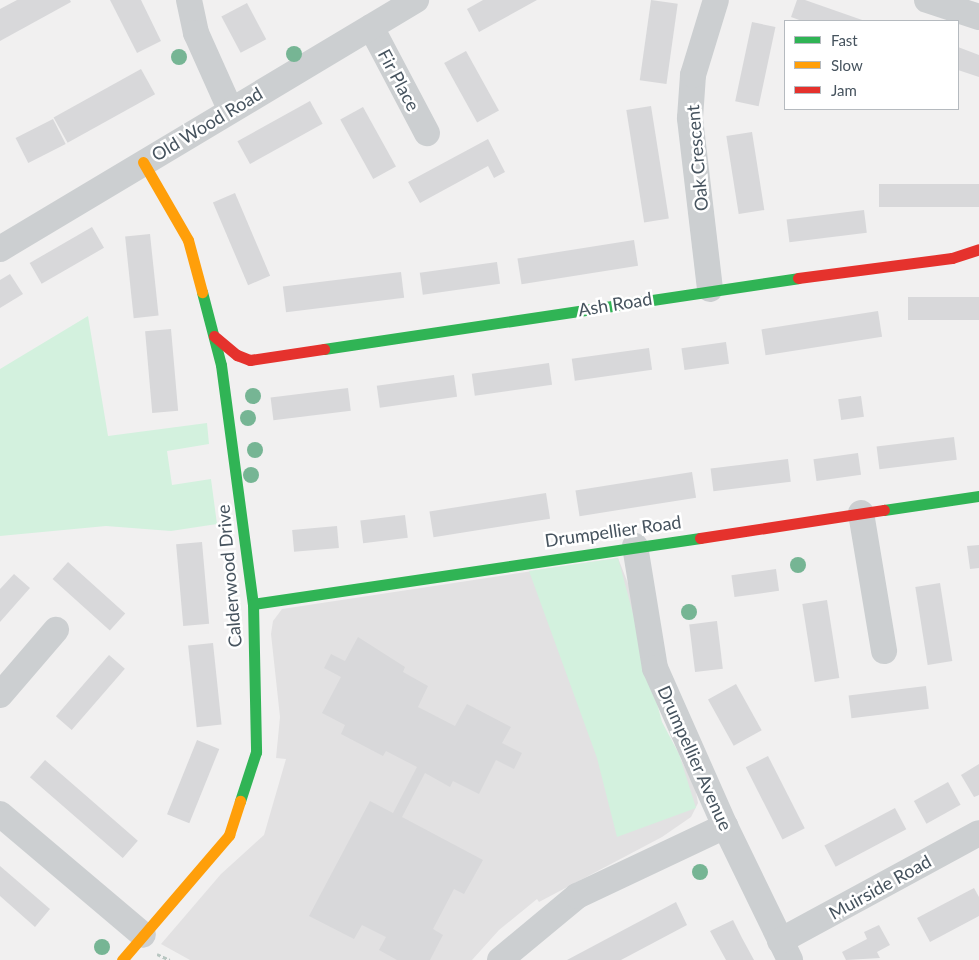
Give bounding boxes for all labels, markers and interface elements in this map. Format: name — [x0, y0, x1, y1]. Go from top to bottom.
legend — [784, 20, 959, 110]
text: Fast — [831, 31, 858, 49]
street label: Fir Place — [374, 45, 424, 115]
text: Slow — [831, 56, 863, 74]
text: Jam — [831, 81, 857, 99]
street label: Old Wood Road — [148, 82, 266, 166]
street label: Oak Crescent — [682, 104, 712, 212]
street label: Ash Road — [576, 288, 654, 320]
street label: Calderwood Drive — [212, 504, 246, 648]
street label: Drumpellier Road — [543, 511, 683, 551]
street label: Drumpellier Avenue — [653, 682, 737, 834]
street label: Muirside Road — [825, 850, 935, 924]

